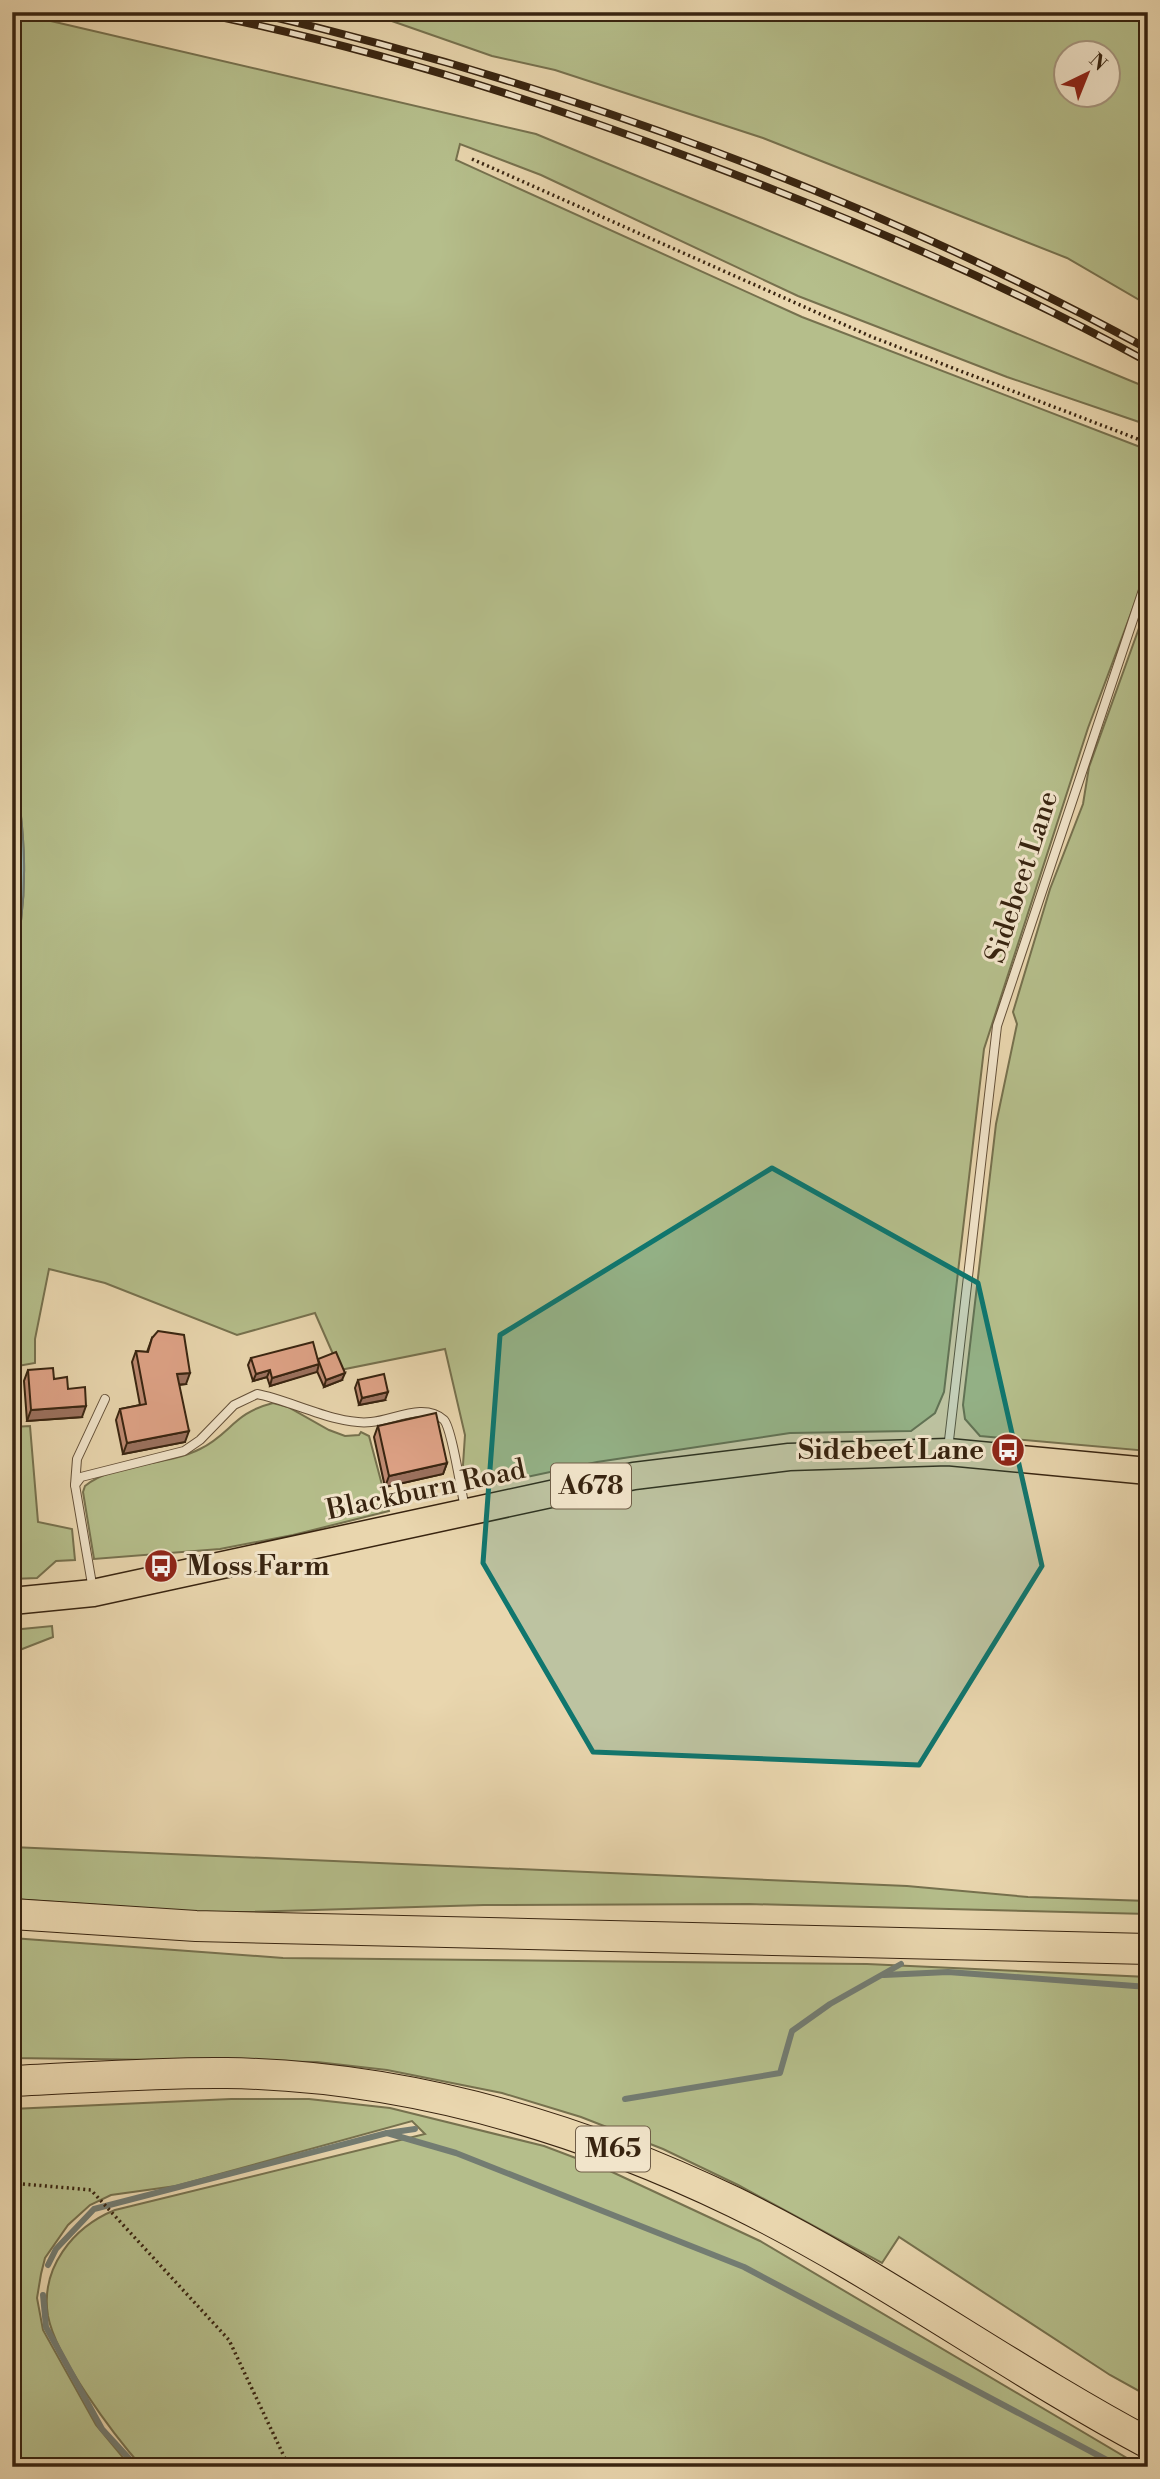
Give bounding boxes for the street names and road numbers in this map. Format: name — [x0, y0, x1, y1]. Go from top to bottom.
street label: Sidebeet Lane — [978, 787, 1066, 967]
street label: Blackburn Road — [322, 1452, 529, 1528]
road number: A678 — [551, 1464, 631, 1508]
road number: M65 — [576, 2126, 650, 2172]

